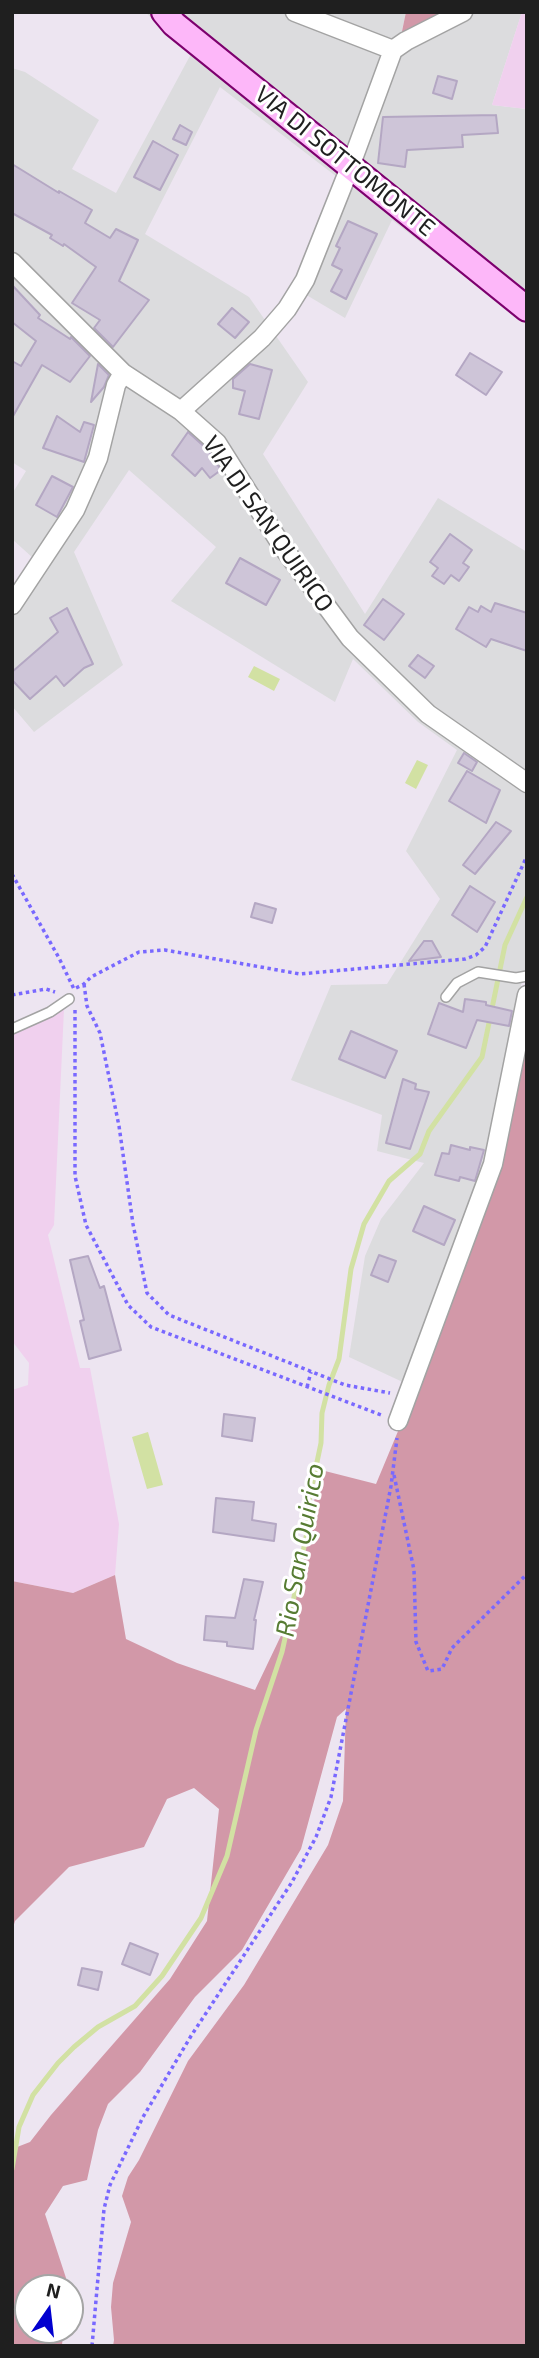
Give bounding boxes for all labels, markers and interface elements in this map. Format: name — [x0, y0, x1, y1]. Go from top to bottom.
street label: VIA DI SOTTOMONTE — [249, 80, 441, 242]
street label: VIA DI SAN QUIRICO — [196, 430, 340, 618]
water label: Rio San Quirico — [269, 1461, 331, 1639]
north arrow — [14, 2274, 84, 2344]
text: N — [44, 2277, 63, 2303]

